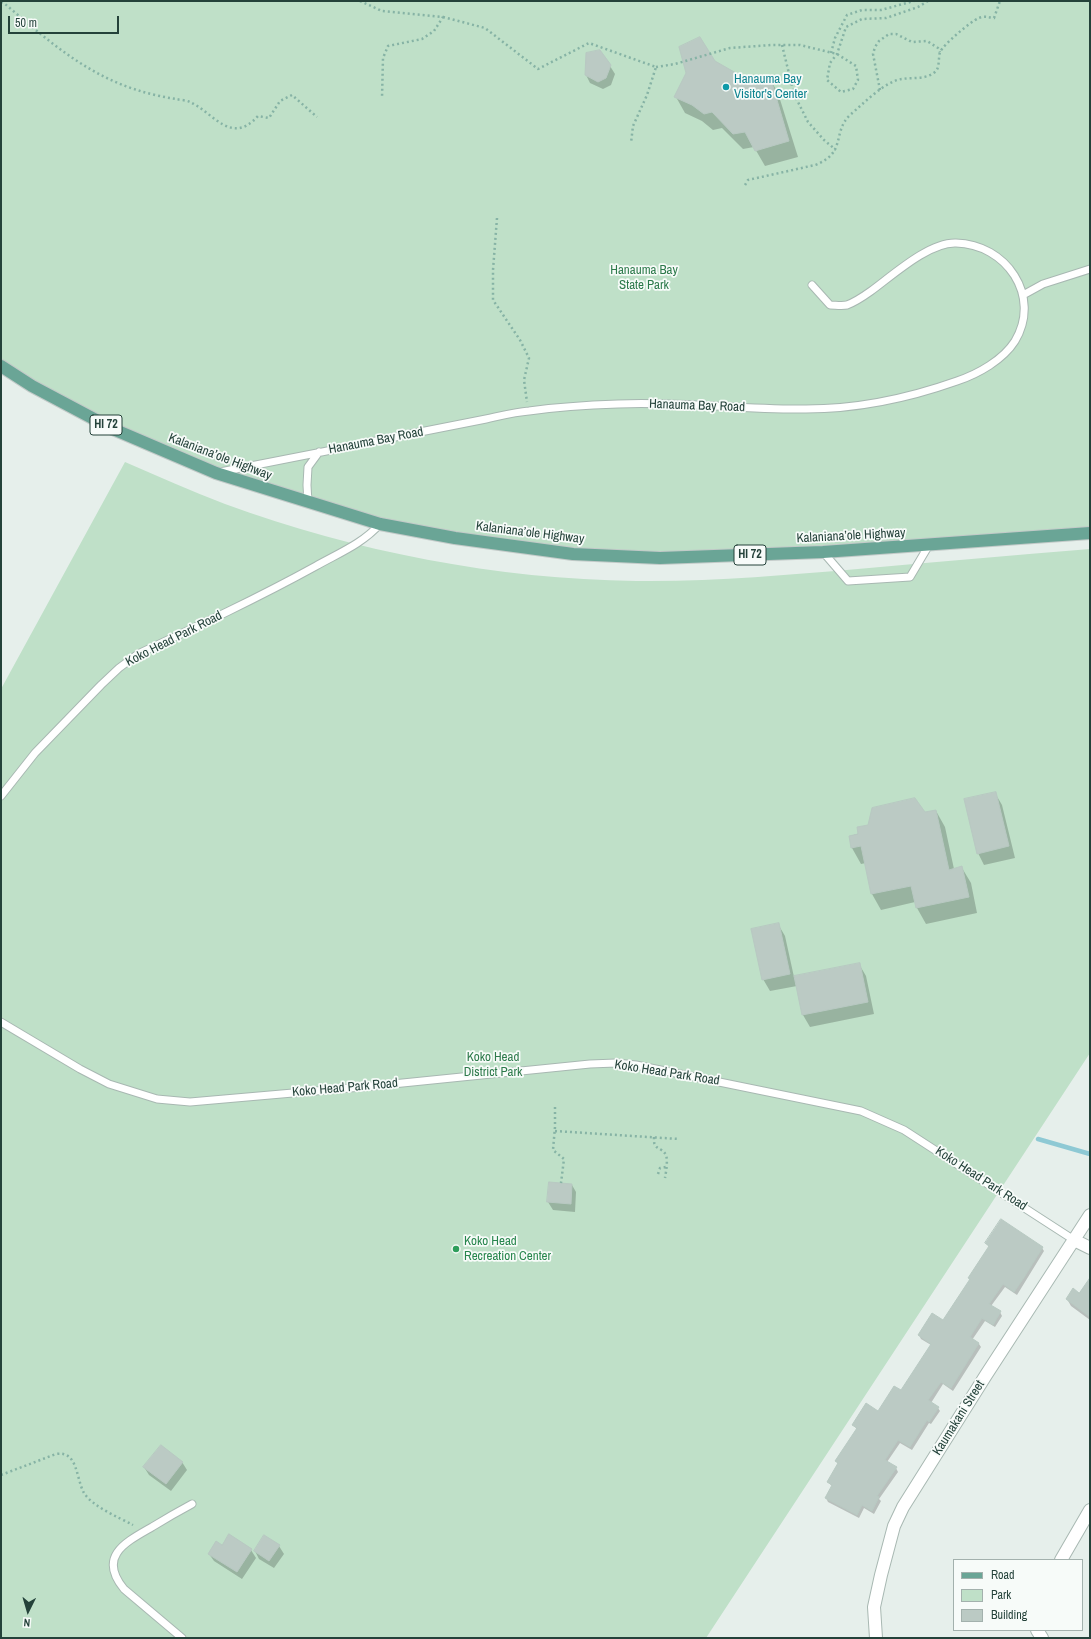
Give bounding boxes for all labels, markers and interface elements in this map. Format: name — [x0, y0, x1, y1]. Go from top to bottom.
scale bar — [10, 8, 121, 34]
text: 50 m — [15, 15, 37, 31]
place label: Hanauma Bay Visitor's Center — [734, 72, 807, 103]
marker: Hanauma Bay Visitor's Center — [721, 82, 731, 92]
park label: Hanauma Bay State Park — [610, 263, 678, 294]
street label: Hanauma Bay Road — [649, 397, 745, 415]
road number: HI 72 — [90, 415, 122, 435]
street label: Hanauma Bay Road — [327, 424, 425, 458]
street label: Kalaniana’ole Highway — [166, 430, 274, 484]
street label: Kalaniana’ole Highway — [475, 519, 585, 547]
street label: Kalaniana’ole Highway — [796, 525, 906, 547]
road number: HI 72 — [734, 545, 766, 565]
street label: Koko Head Park Road — [123, 608, 225, 670]
park label: Koko Head District Park — [464, 1050, 522, 1081]
street label: Koko Head Park Road — [613, 1057, 721, 1089]
street label: Koko Head Park Road — [291, 1076, 399, 1100]
street label: Koko Head Park Road — [932, 1144, 1030, 1214]
place label: Koko Head Recreation Center — [464, 1234, 551, 1265]
marker: Koko Head Recreation Center — [451, 1244, 461, 1254]
street label: Kaumakani Street — [930, 1378, 988, 1458]
legend — [953, 1559, 1083, 1631]
text: Road — [991, 1567, 1015, 1583]
text: Park — [991, 1587, 1011, 1603]
north arrow — [8, 1591, 48, 1631]
text: Building — [991, 1607, 1027, 1623]
text: N — [23, 1616, 31, 1630]

